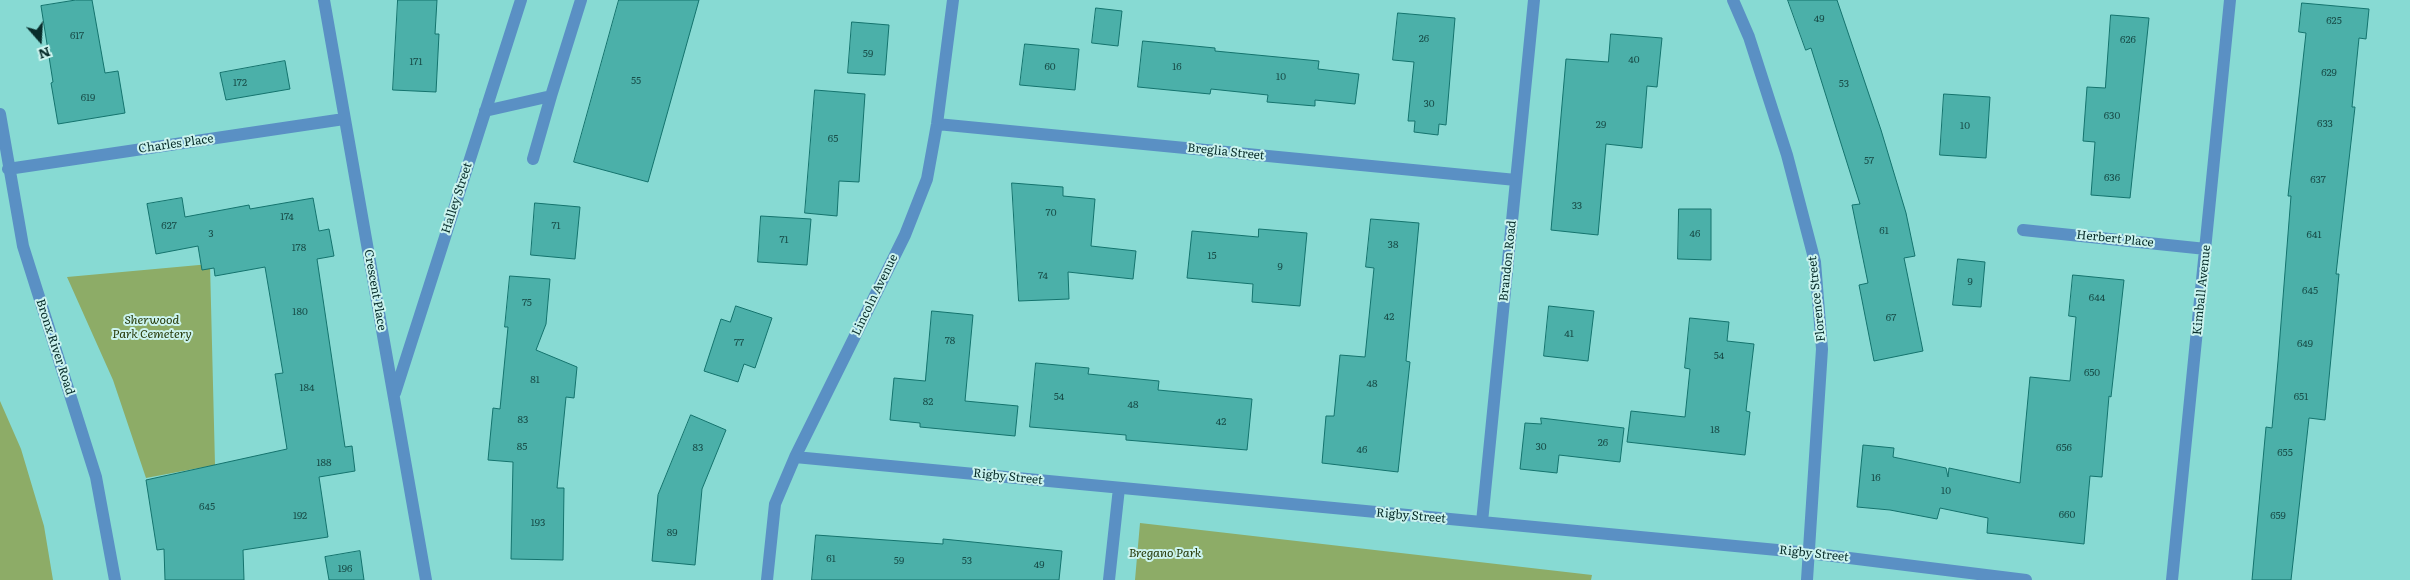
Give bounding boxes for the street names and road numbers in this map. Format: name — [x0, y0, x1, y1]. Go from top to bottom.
street label: Charles Place — [138, 132, 214, 156]
street label: Breglia Street — [1187, 141, 1265, 163]
street label: Halley Street — [439, 161, 475, 235]
street label: Brandon Road — [1497, 220, 1519, 302]
street label: Herbert Place — [2076, 228, 2154, 250]
street label: Kimball Avenue — [2190, 244, 2214, 336]
street label: Crescent Place — [361, 248, 389, 332]
street label: Lincoln Avenue — [849, 252, 901, 338]
street label: Florence Street — [1805, 255, 1829, 343]
street label: Bronx River Road — [33, 297, 77, 397]
street label: Rigby Street — [972, 466, 1044, 488]
street label: Rigby Street — [1376, 506, 1446, 526]
street label: Rigby Street — [1778, 543, 1850, 565]

